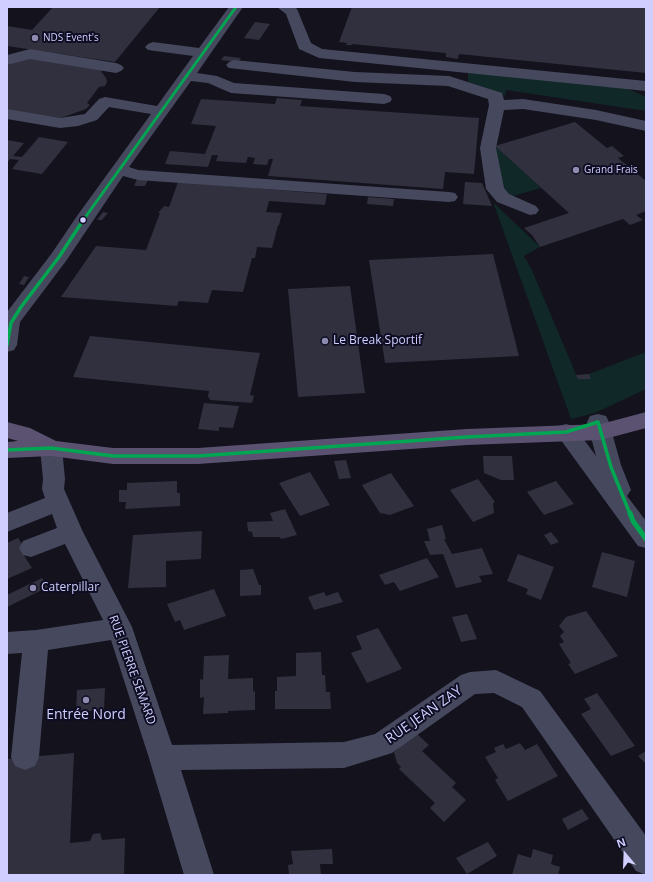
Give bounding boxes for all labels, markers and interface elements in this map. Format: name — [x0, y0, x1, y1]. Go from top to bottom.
place label: NDS Event's — [43, 32, 99, 44]
marker: NDS Event's — [30, 33, 40, 43]
place label: Grand Frais — [584, 164, 638, 176]
marker: Grand Frais — [571, 165, 581, 175]
unlabelled marker — [78, 215, 88, 225]
place label: Le Break Sportif — [333, 334, 422, 348]
marker: Le Break Sportif — [320, 336, 330, 346]
place label: Caterpillar — [41, 581, 99, 595]
marker: Caterpillar — [28, 583, 38, 593]
street label: RUE PIERRE SEMARD — [105, 613, 159, 727]
street label: RUE JEAN ZAY — [383, 682, 465, 748]
marker: Entrée Nord — [81, 695, 91, 705]
place label: Entrée Nord — [46, 707, 126, 723]
north arrow — [605, 834, 645, 874]
text: N — [614, 834, 628, 851]

